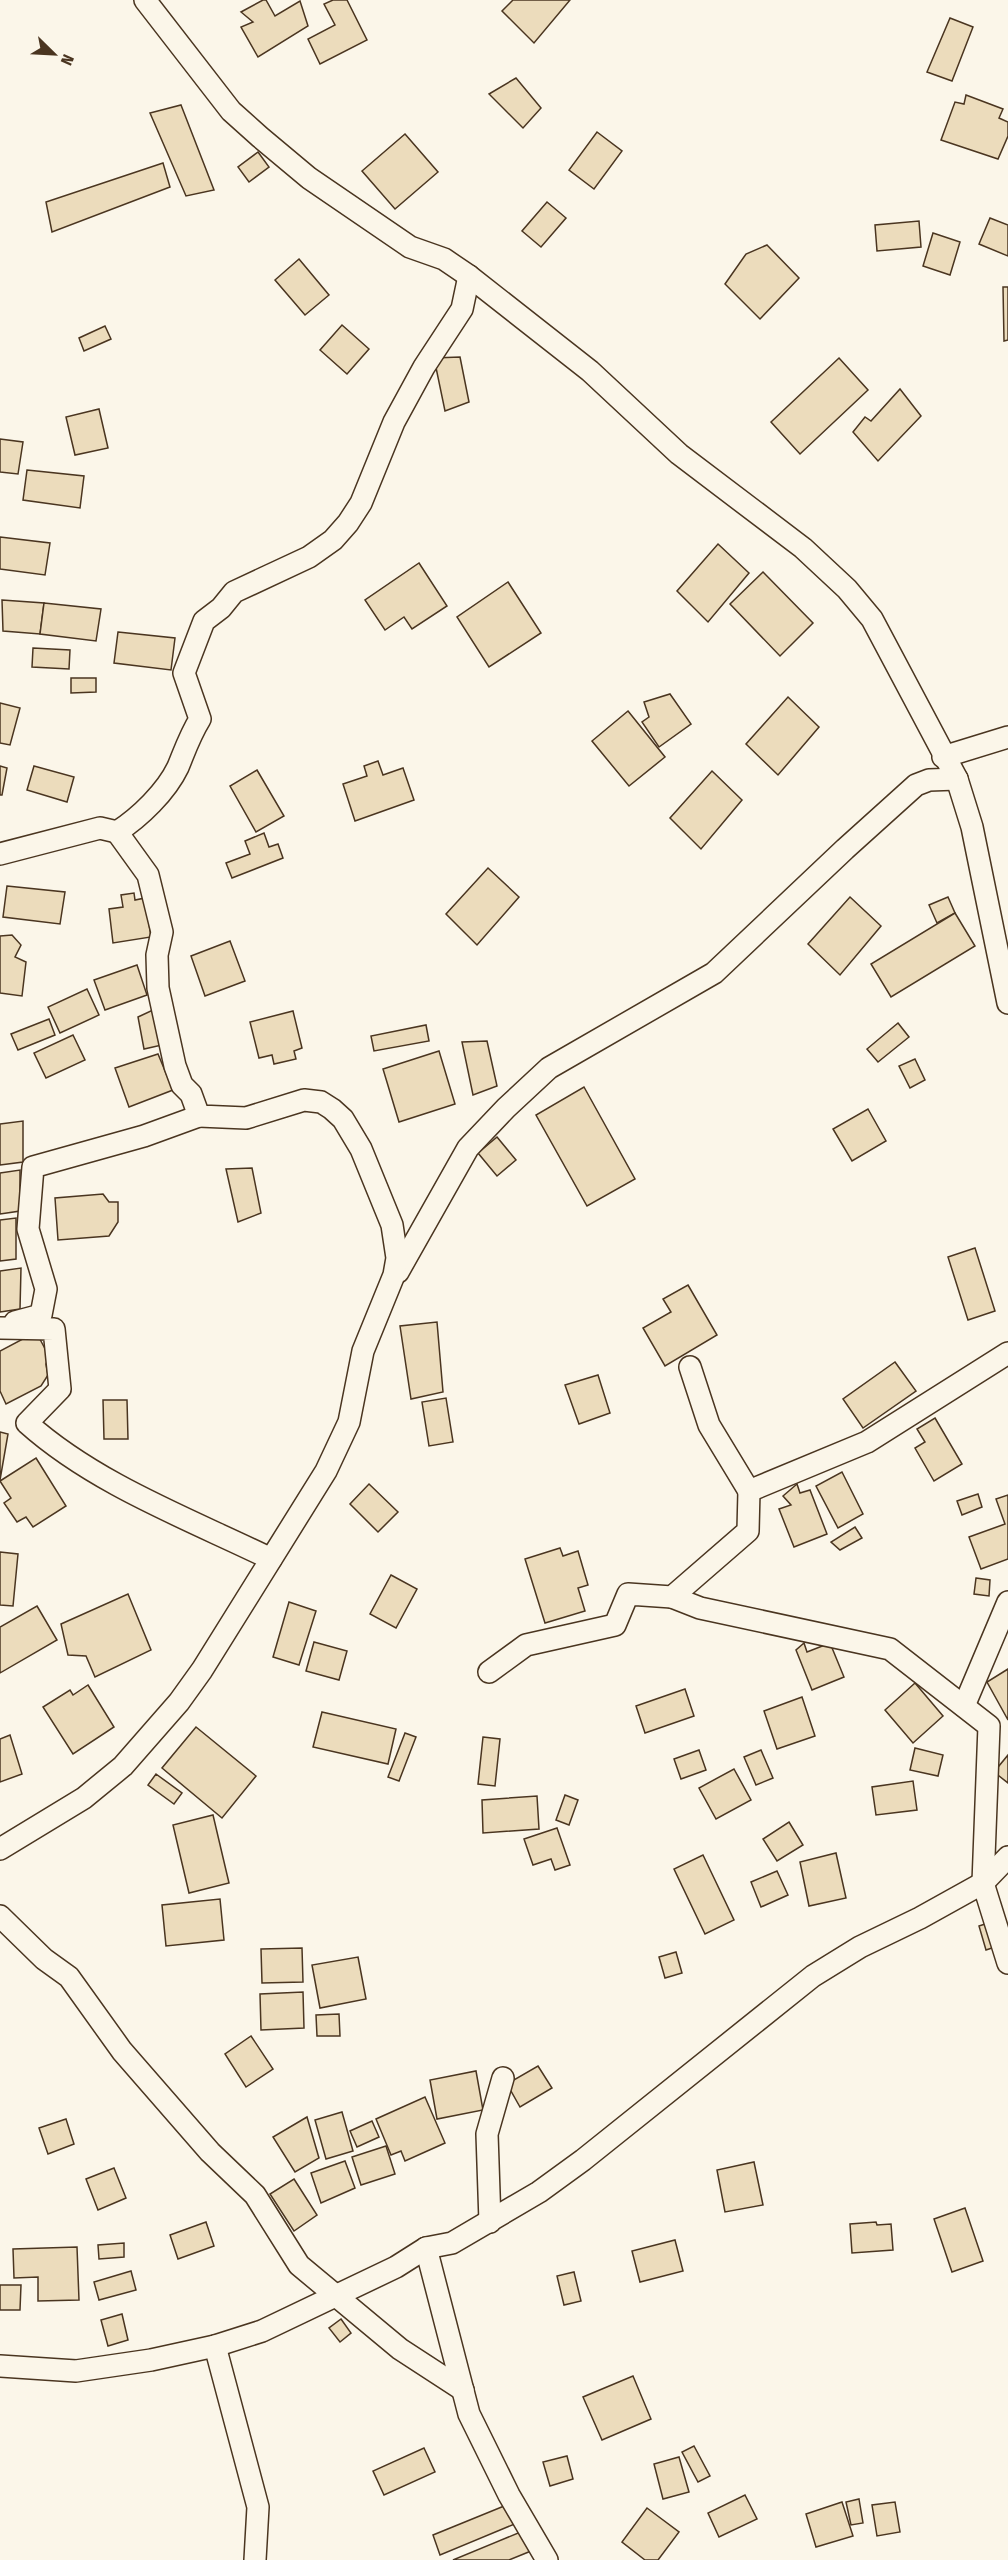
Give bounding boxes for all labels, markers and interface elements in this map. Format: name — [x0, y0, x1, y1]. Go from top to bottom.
north arrow — [24, 24, 84, 84]
text: N — [57, 52, 78, 68]

